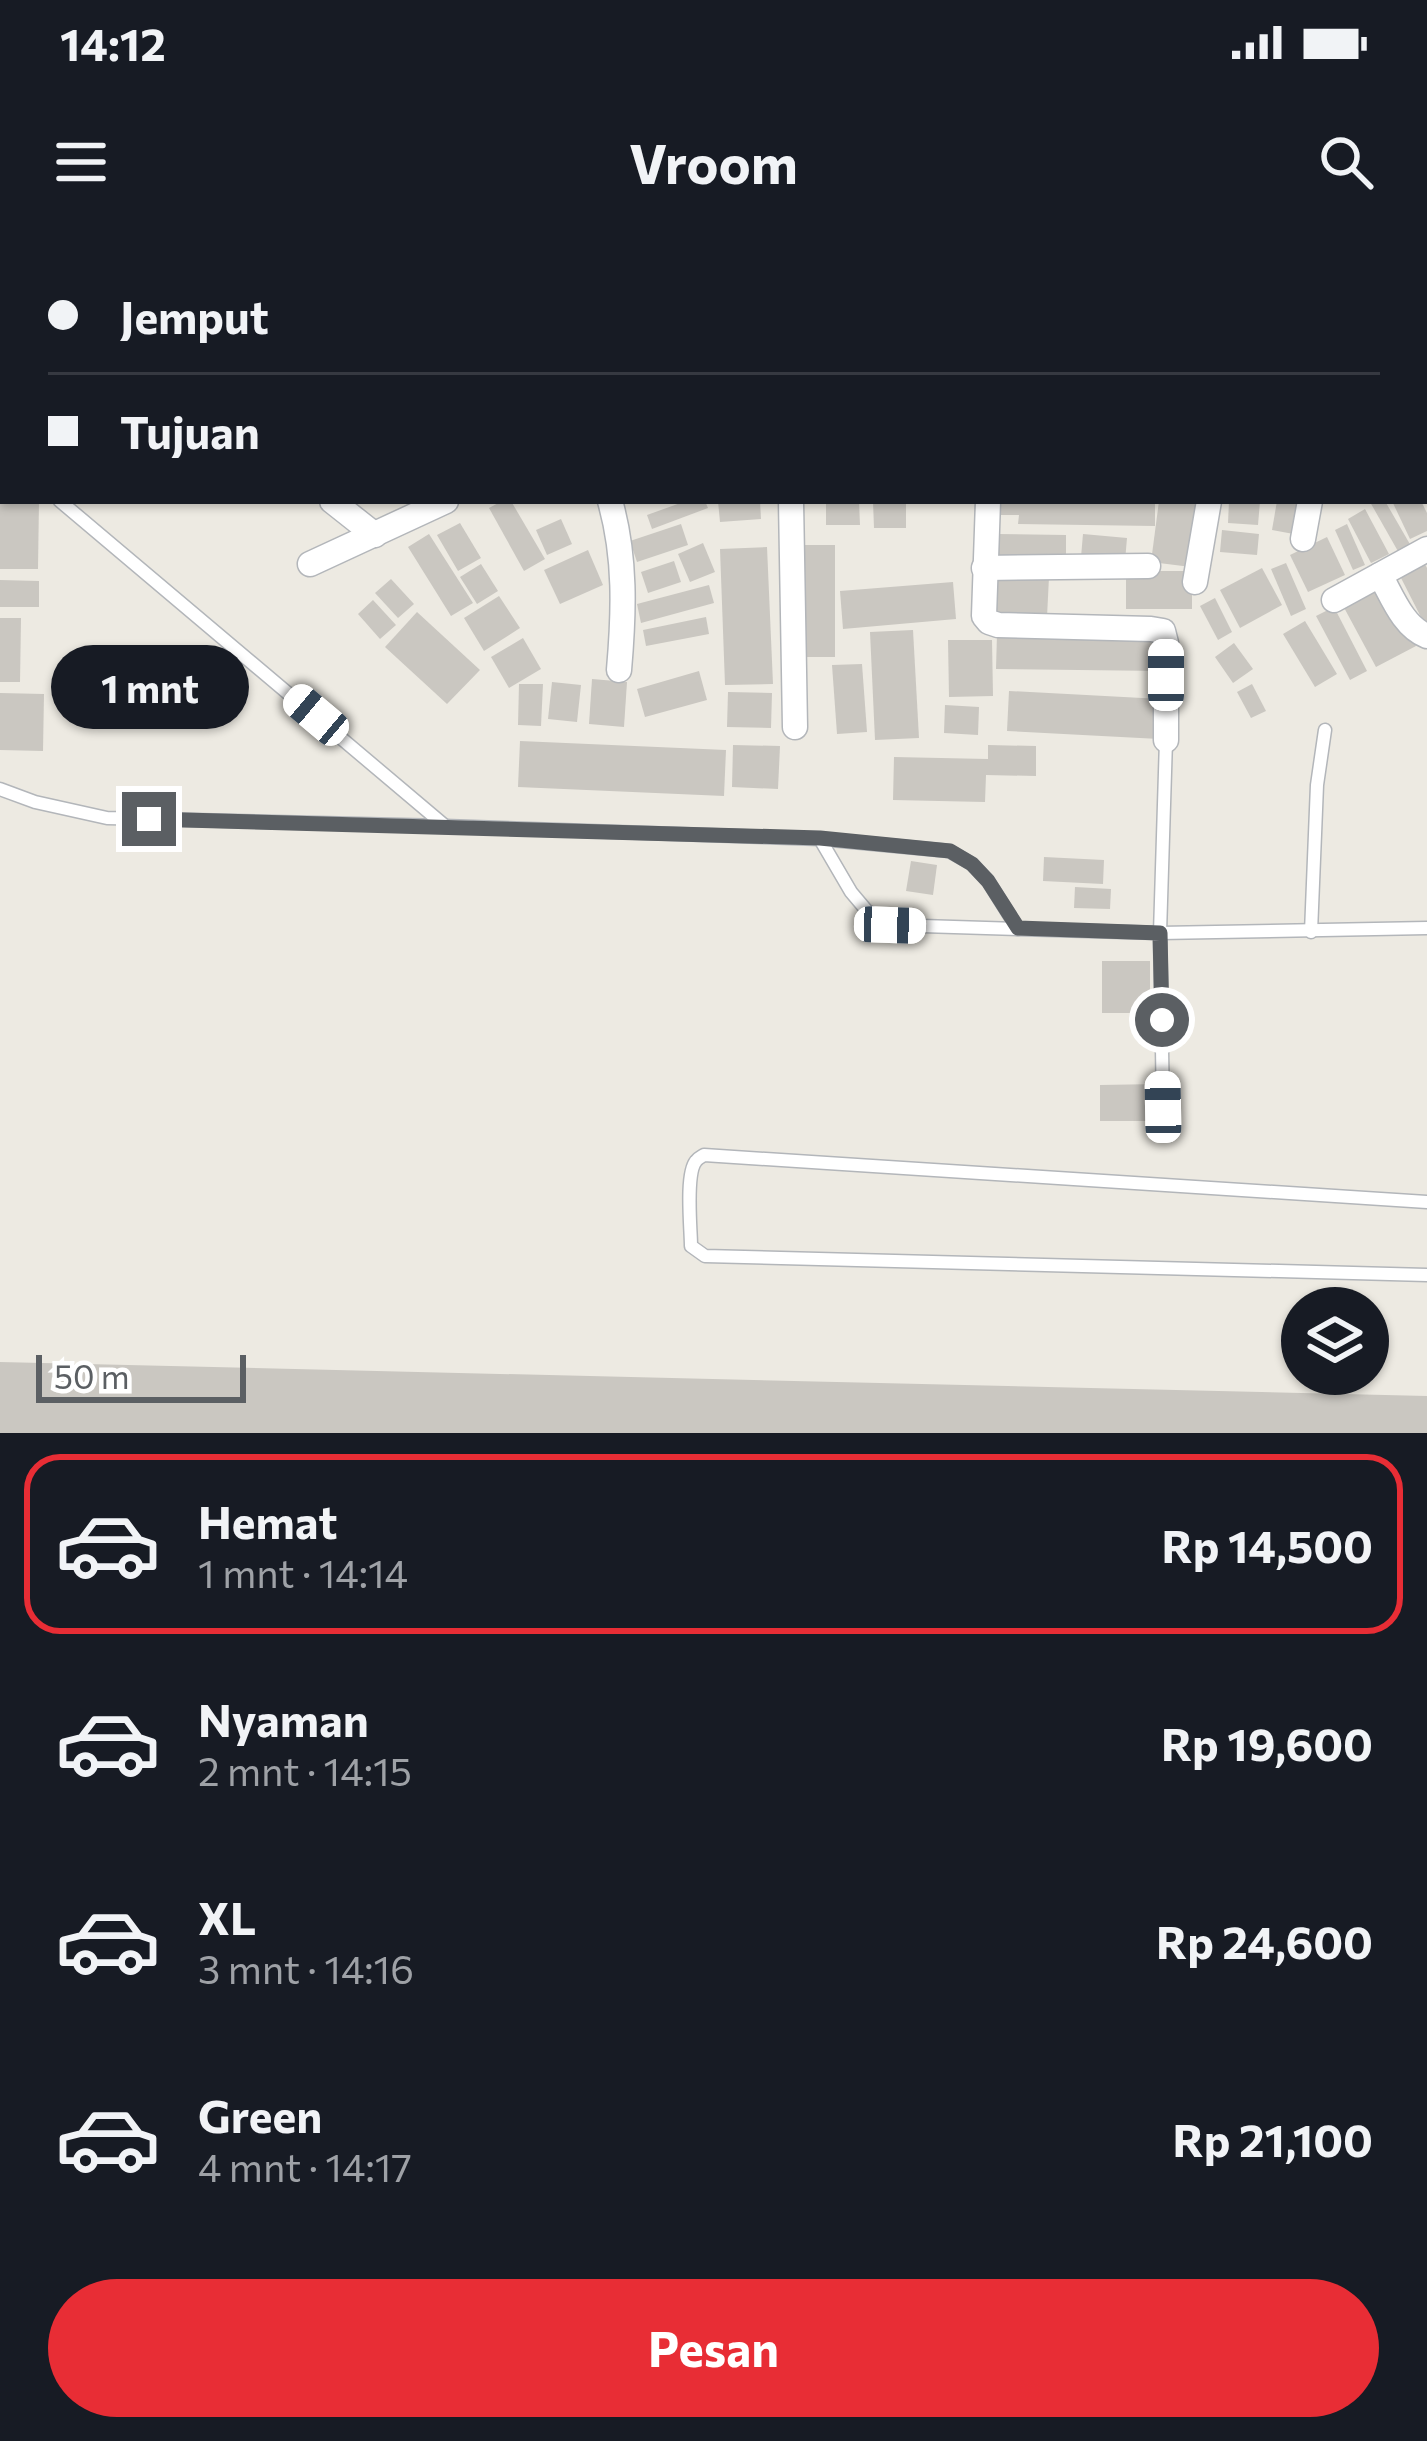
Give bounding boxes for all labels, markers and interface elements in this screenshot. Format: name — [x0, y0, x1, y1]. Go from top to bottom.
text: 14:12 — [60, 15, 166, 70]
icon: menu — [48, 129, 114, 195]
text: Vroom — [629, 129, 798, 195]
icon: search — [1313, 129, 1379, 195]
text: Jemput — [120, 288, 269, 343]
text: Tujuan — [120, 403, 260, 458]
car — [1148, 639, 1184, 711]
callout: 1 mnt — [50, 645, 248, 729]
text: 1 mnt — [101, 663, 199, 711]
car — [277, 678, 355, 752]
route end — [122, 792, 176, 846]
car — [853, 906, 927, 944]
route start — [1135, 993, 1189, 1047]
car — [1144, 1071, 1182, 1143]
map controls — [1281, 1287, 1389, 1395]
button: layers — [1281, 1287, 1389, 1395]
scale bar — [36, 1349, 246, 1402]
text: 50 m — [54, 1355, 130, 1396]
icon: car — [54, 1490, 162, 1598]
text: Hemat — [198, 1493, 337, 1548]
text: Rp 14,500 — [1162, 1517, 1373, 1572]
text: 1 mnt · 14:14 — [198, 1548, 408, 1596]
icon: car — [54, 1688, 162, 1796]
text: Nyaman — [198, 1691, 369, 1746]
text: Rp 19,600 — [1161, 1715, 1373, 1770]
text: 2 mnt · 14:15 — [198, 1746, 412, 1794]
icon: car — [54, 1886, 162, 1994]
text: XL — [198, 1889, 256, 1944]
text: Rp 24,600 — [1156, 1913, 1373, 1968]
text: 3 mnt · 14:16 — [198, 1944, 414, 1992]
icon: car — [54, 2084, 162, 2192]
text: Green — [198, 2087, 322, 2142]
text: Rp 21,100 — [1173, 2111, 1373, 2166]
text: 4 mnt · 14:17 — [198, 2142, 412, 2190]
button: Pesan — [48, 2279, 1379, 2417]

